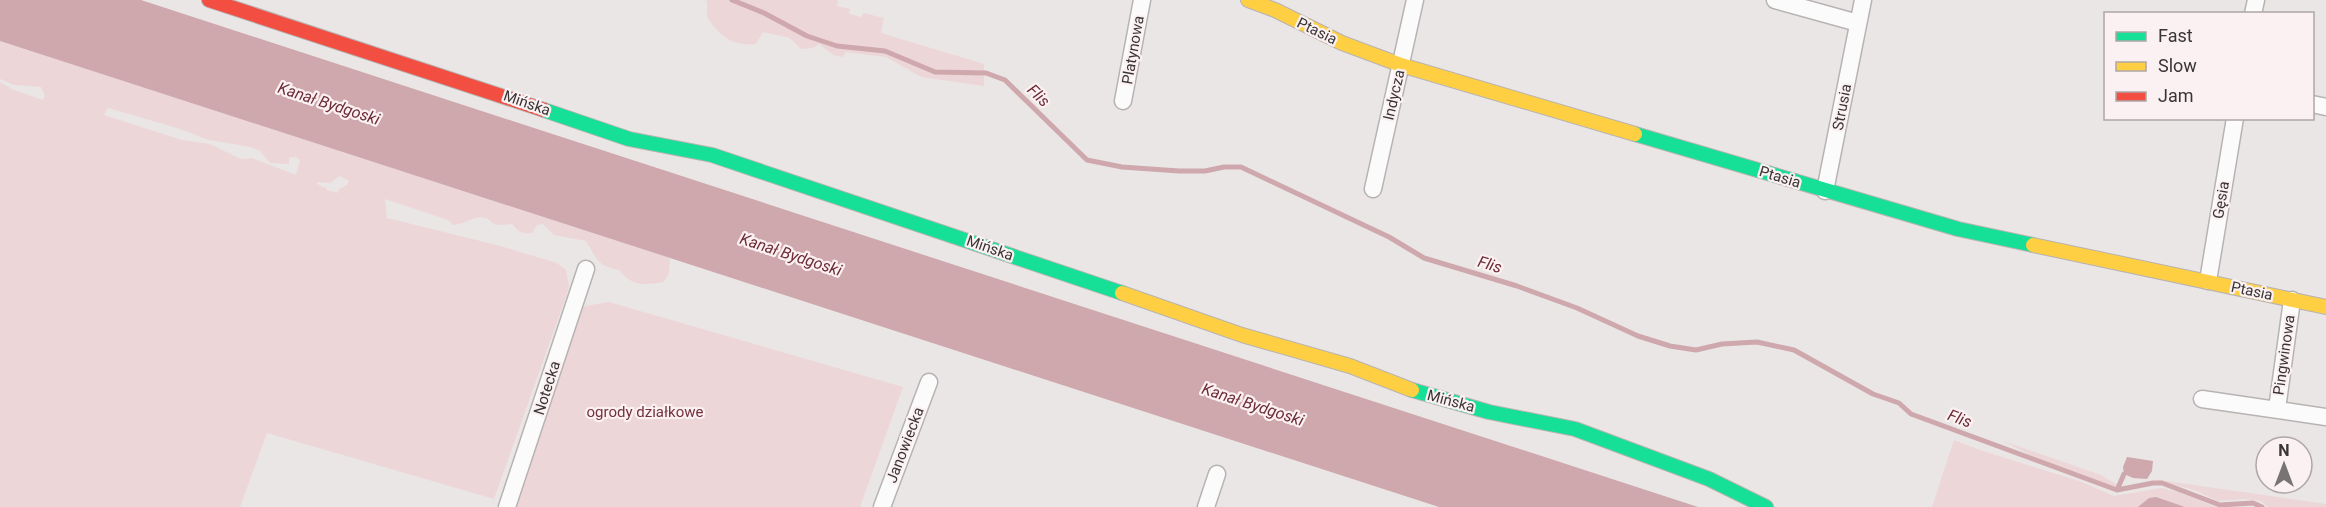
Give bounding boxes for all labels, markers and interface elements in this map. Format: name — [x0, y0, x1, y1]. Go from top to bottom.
legend — [2104, 12, 2314, 120]
street label: Platynowa — [1118, 14, 1148, 86]
street label: Ptasia — [1294, 14, 1340, 48]
text: Fast — [2158, 25, 2193, 46]
text: Slow — [2158, 55, 2197, 76]
street label: Indycza — [1379, 68, 1409, 122]
water label: Kanał Bydgoski — [275, 78, 382, 129]
water label: Flis — [1023, 80, 1054, 111]
street label: Strusia — [1829, 82, 1855, 132]
text: Jam — [2158, 85, 2194, 106]
street label: Mińska — [501, 87, 553, 119]
street label: Ptasia — [1757, 162, 1803, 192]
street label: Gęsia — [2209, 180, 2233, 220]
water label: Kanał Bydgoski — [737, 229, 844, 280]
street label: Mińska — [964, 232, 1016, 264]
water label: Flis — [1476, 252, 1504, 277]
street label: Ptasia — [2229, 278, 2275, 304]
street label: Pingwinowa — [2269, 314, 2299, 396]
street label: Notecka — [530, 359, 564, 417]
water label: Kanał Bydgoski — [1199, 379, 1306, 430]
street label: Mińska — [1425, 386, 1477, 416]
park label: ogrody działkowe — [587, 403, 703, 421]
street label: Janowiecka — [882, 405, 928, 485]
water label: Flis — [1945, 405, 1974, 432]
north arrow — [2254, 435, 2314, 495]
text: N — [2278, 441, 2290, 460]

